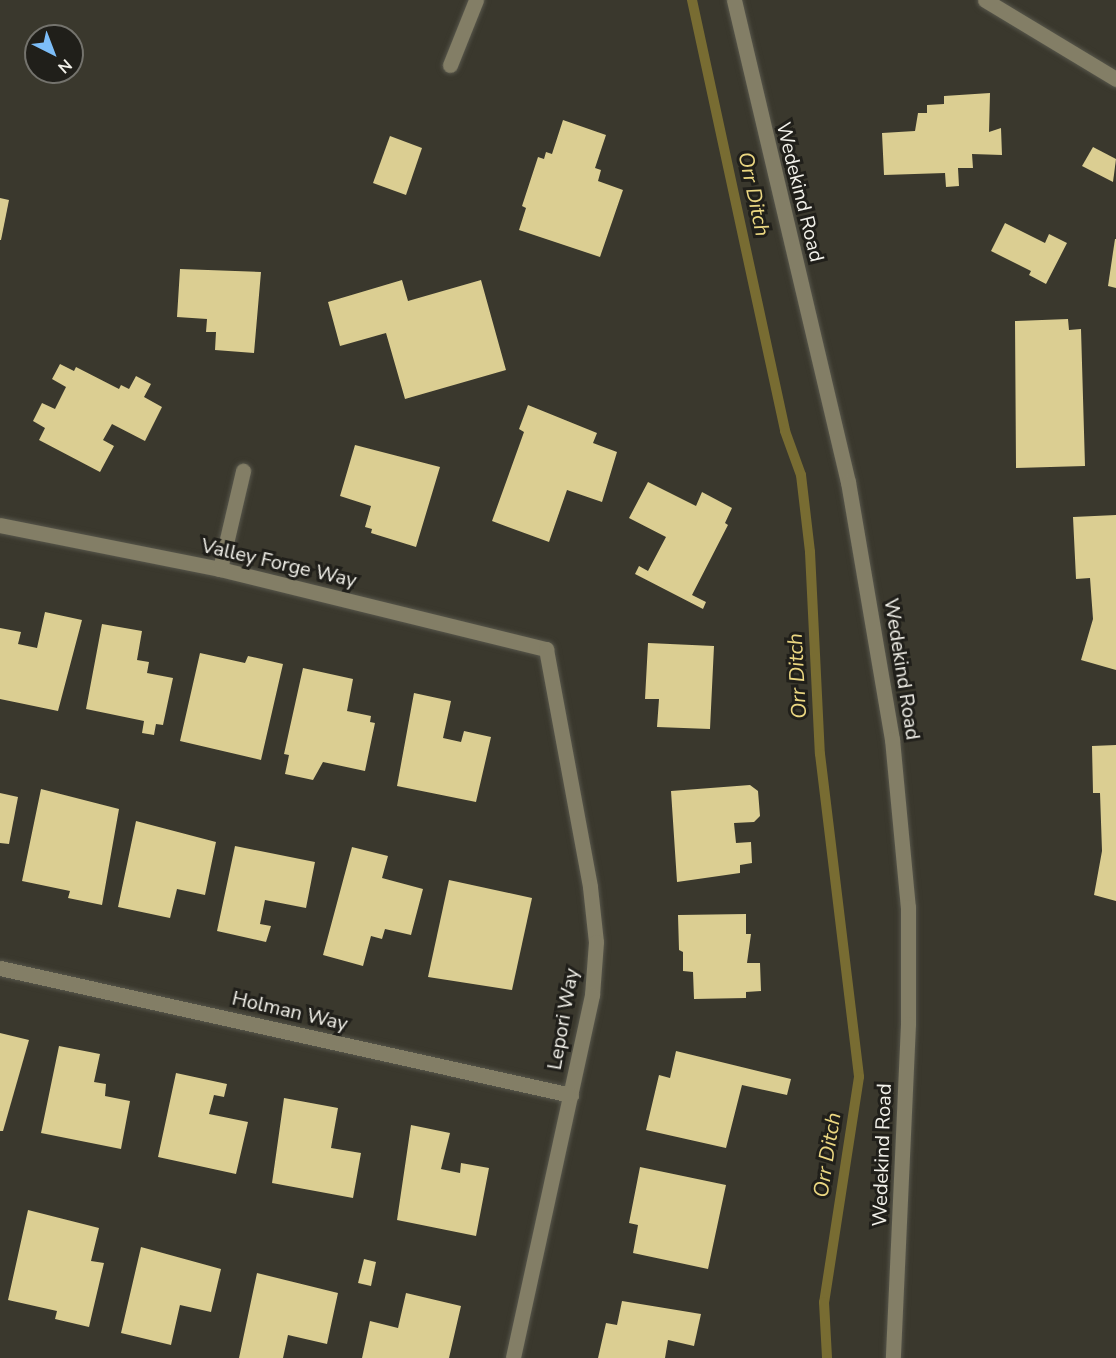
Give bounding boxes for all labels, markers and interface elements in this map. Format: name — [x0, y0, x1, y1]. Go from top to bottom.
north arrow — [24, 24, 84, 84]
text: N — [53, 54, 77, 78]
street label: Wedekind Road — [771, 120, 829, 264]
water label: Orr Ditch — [733, 149, 775, 239]
street label: Valley Forge Way — [199, 533, 359, 593]
street label: Wedekind Road — [879, 596, 925, 742]
water label: Orr Ditch — [782, 632, 812, 720]
street label: Lepori Way — [542, 966, 584, 1072]
street label: Holman Way — [230, 986, 350, 1036]
street label: Wedekind Road — [868, 1083, 896, 1227]
water label: Orr Ditch — [808, 1111, 846, 1199]

